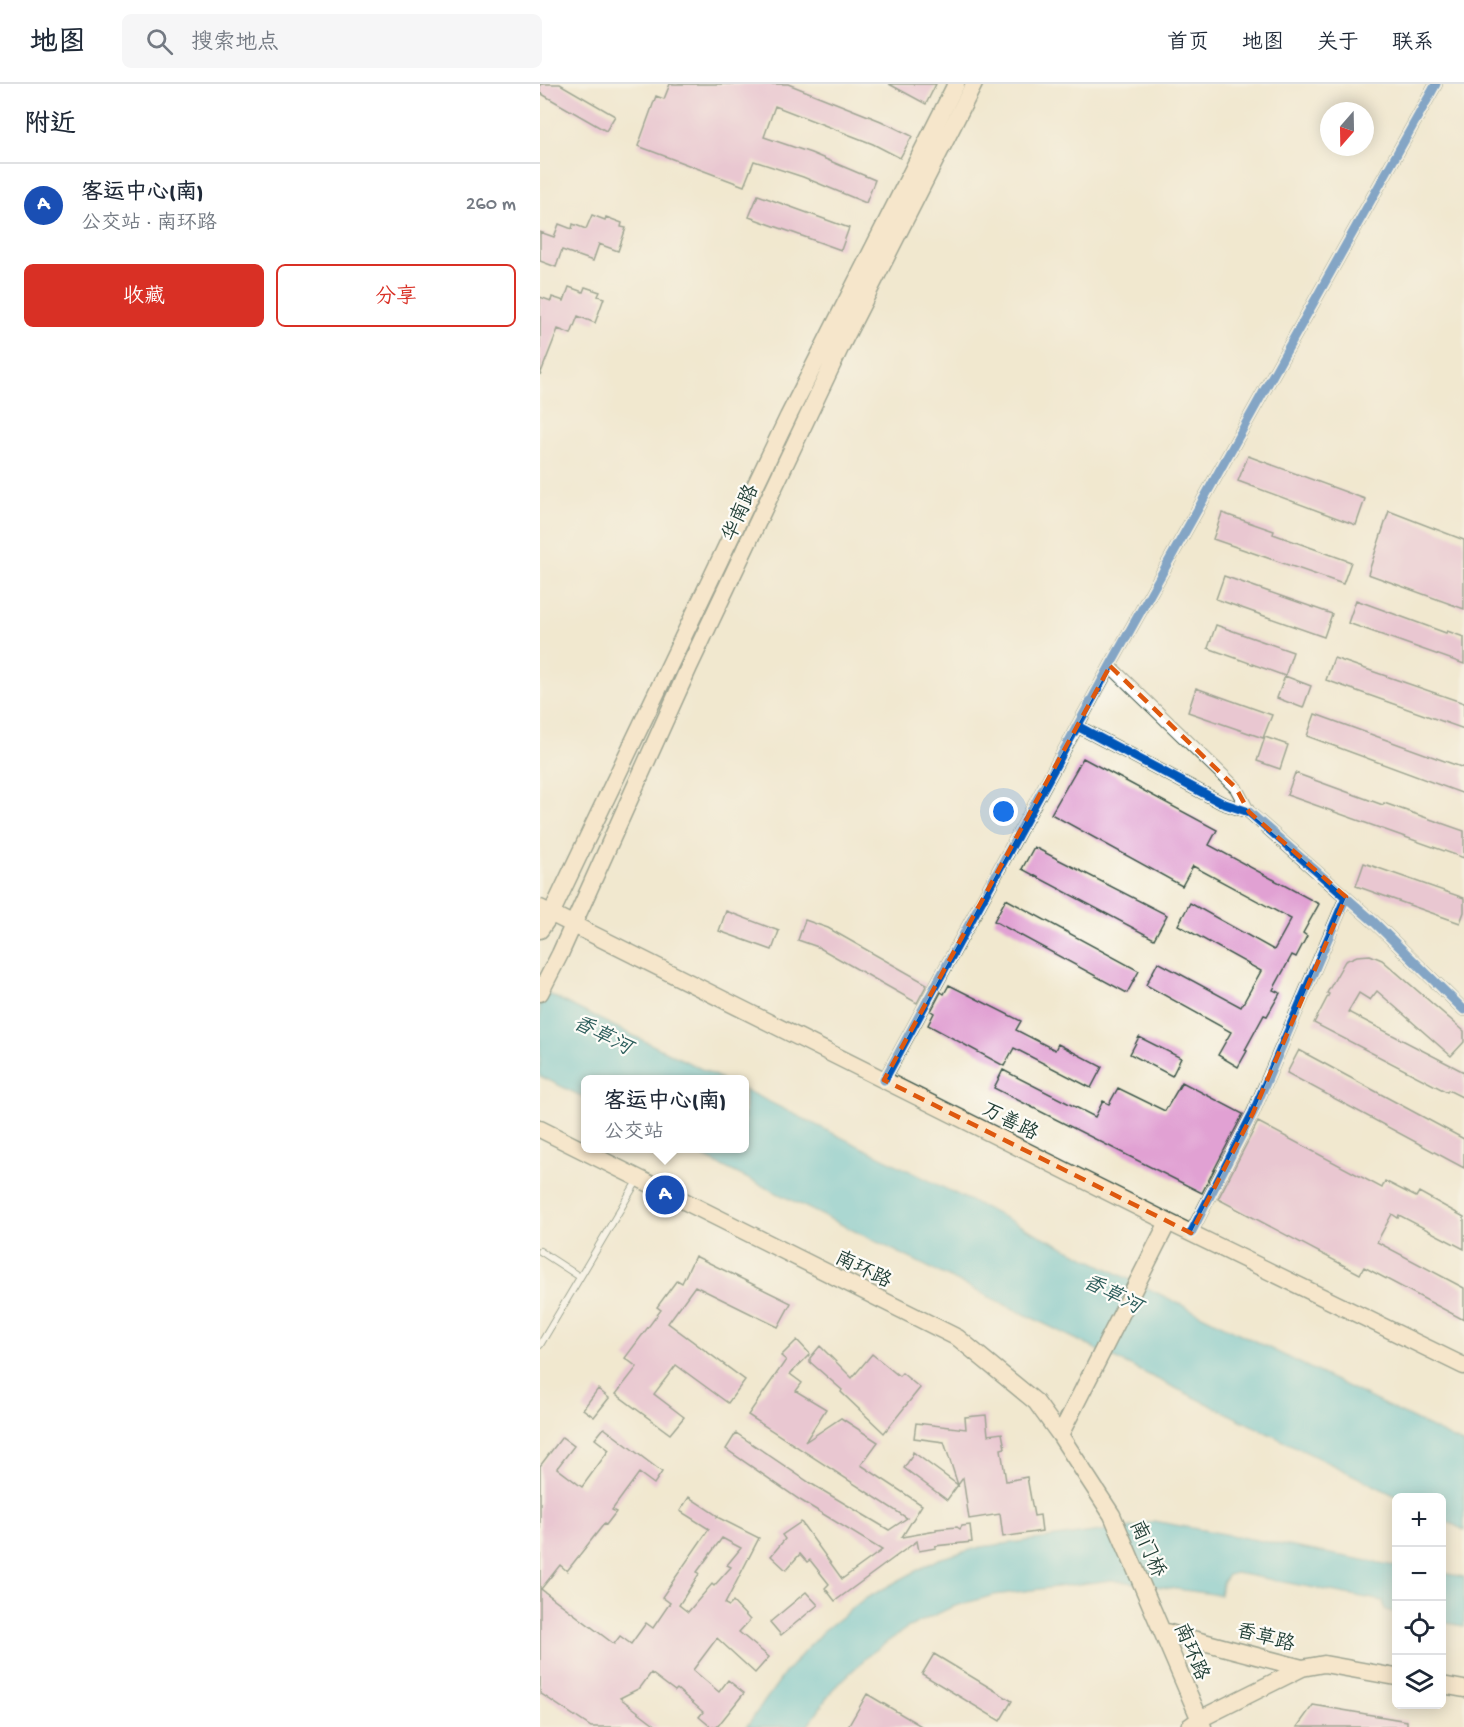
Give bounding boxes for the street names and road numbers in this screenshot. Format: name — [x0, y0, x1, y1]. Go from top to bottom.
street label: 华南路 — [717, 480, 766, 546]
street label: 万善路 — [977, 1097, 1043, 1147]
street label: 南环路 — [830, 1246, 896, 1295]
street label: 南门桥 — [1123, 1517, 1170, 1582]
street label: 南环路 — [1167, 1619, 1214, 1685]
street label: 香草路 — [1233, 1619, 1299, 1659]

